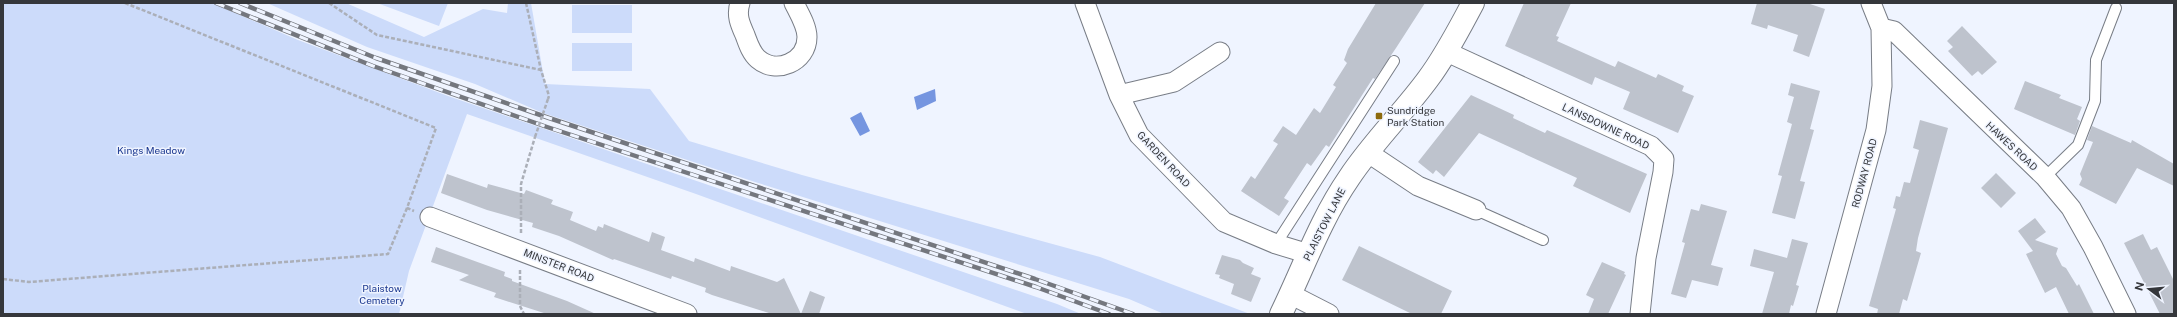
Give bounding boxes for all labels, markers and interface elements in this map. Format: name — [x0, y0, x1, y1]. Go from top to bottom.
street label: LANSDOWNE ROAD — [1561, 101, 1652, 151]
place label: Sundridge Park Station — [1387, 104, 1444, 128]
marker: Sundridge Park Station — [1374, 111, 1384, 121]
street label: HAWES ROAD — [1984, 119, 2040, 173]
street label: GARDEN ROAD — [1135, 129, 1193, 189]
street label: RODWAY ROAD — [1849, 137, 1879, 209]
park label: Kings Meadow — [117, 144, 185, 156]
street label: PLAISTOW LANE — [1300, 185, 1348, 263]
street label: MINSTER ROAD — [522, 246, 596, 284]
north arrow — [2129, 269, 2169, 309]
text: N — [2132, 280, 2146, 292]
park label: Plaistow Cemetery — [359, 282, 405, 306]

